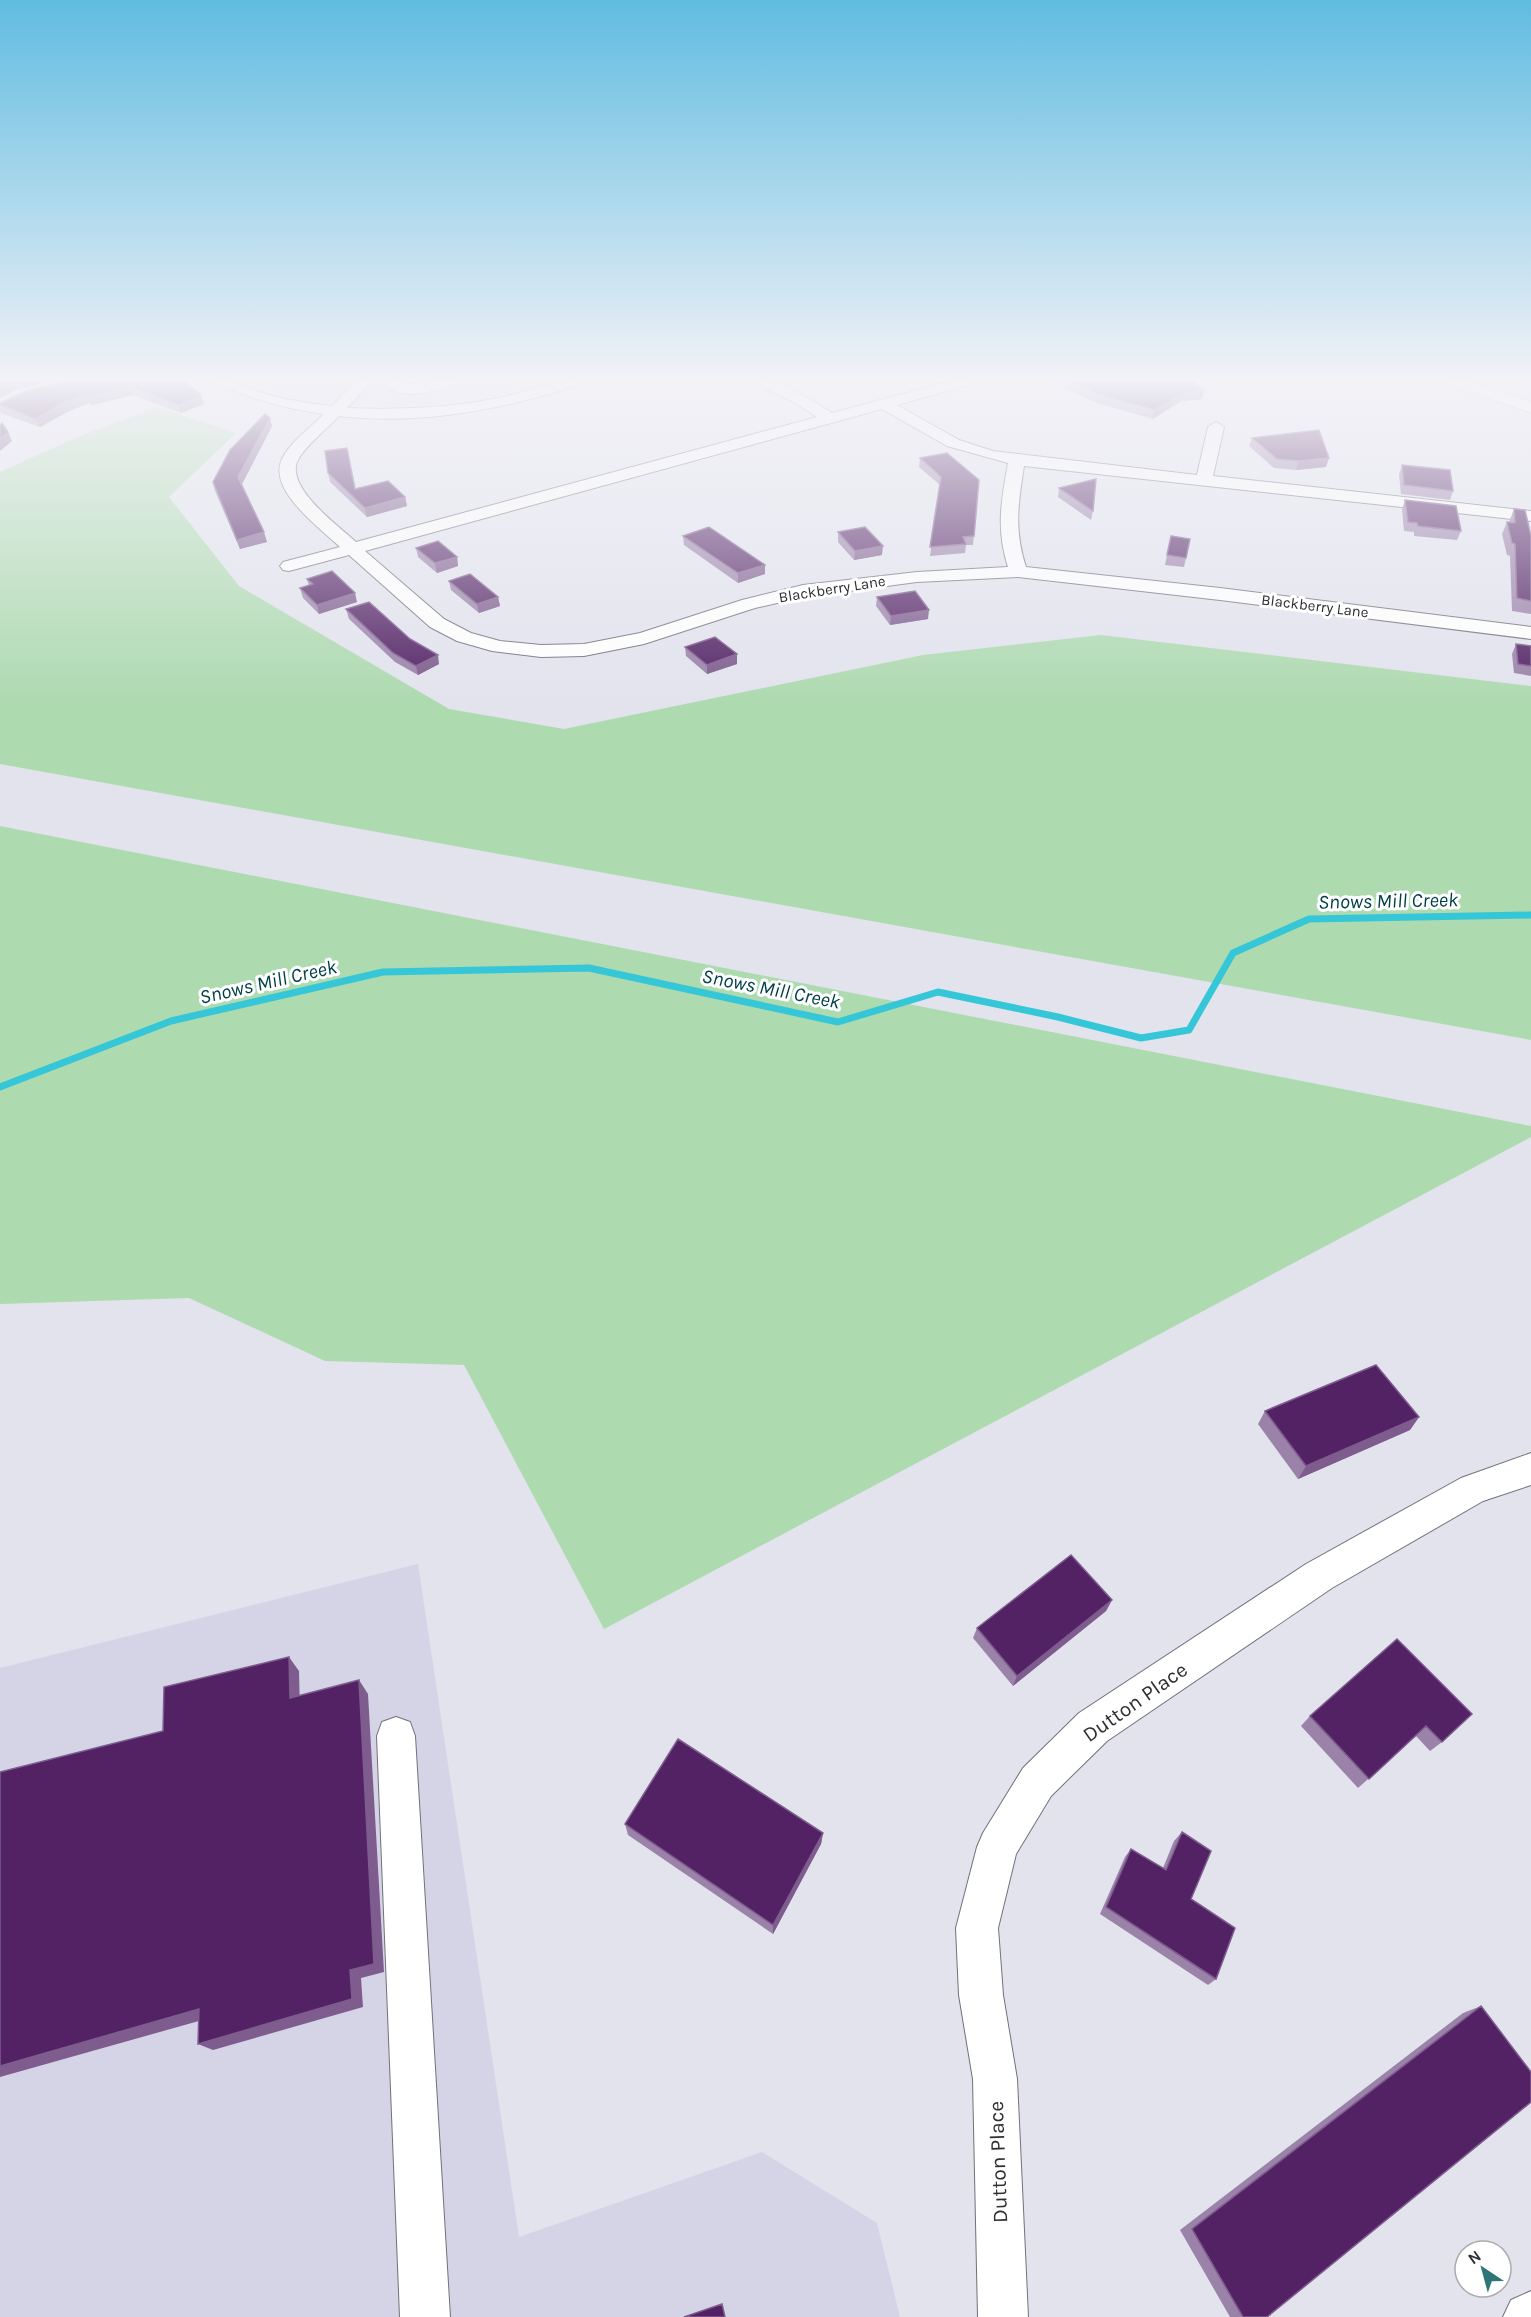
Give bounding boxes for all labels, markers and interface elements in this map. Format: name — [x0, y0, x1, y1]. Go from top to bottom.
street label: Blackberry Lane — [777, 572, 887, 606]
street label: Blackberry Lane — [1260, 590, 1370, 622]
water label: Snows Mill Creek — [1318, 888, 1459, 914]
water label: Snows Mill Creek — [197, 955, 340, 1009]
water label: Snows Mill Creek — [700, 964, 843, 1014]
street label: Dutton Place — [1078, 1657, 1192, 1747]
street label: Dutton Place — [984, 2101, 1012, 2223]
north arrow — [1453, 2239, 1513, 2299]
text: N — [1464, 2246, 1485, 2268]

